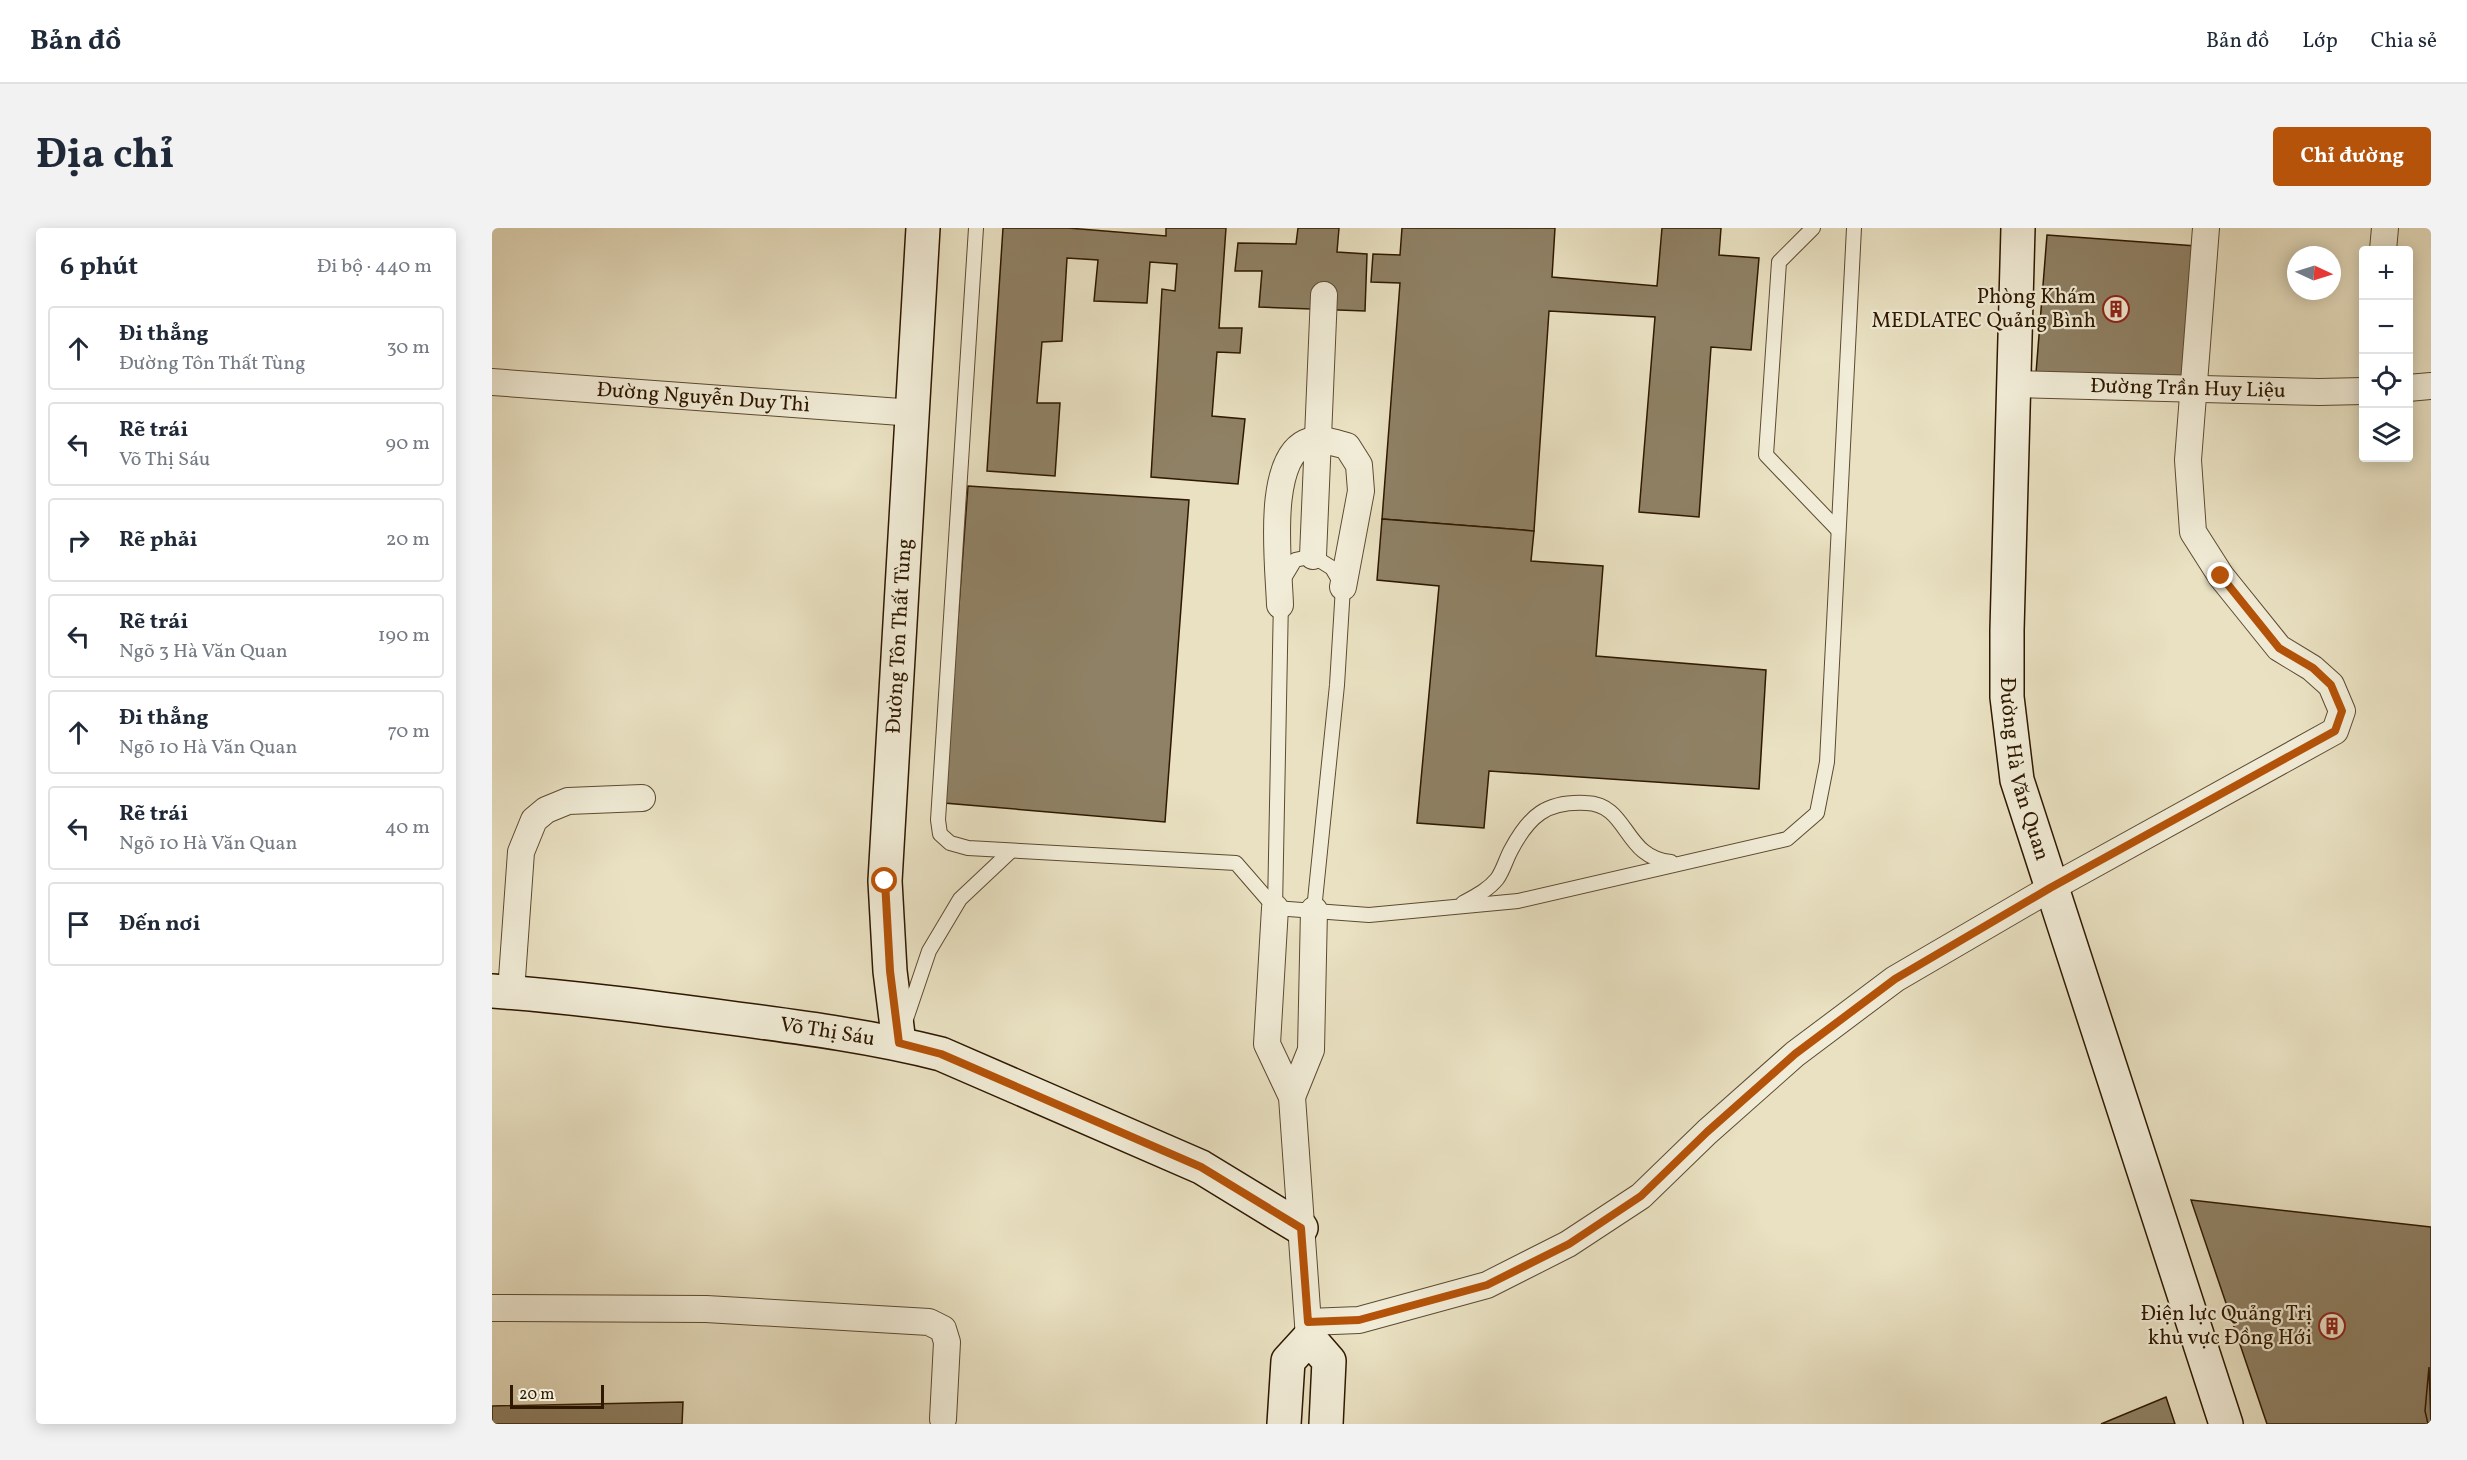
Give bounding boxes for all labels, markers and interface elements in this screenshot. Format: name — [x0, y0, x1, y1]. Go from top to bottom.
text: Bản đồ — [30, 22, 121, 61]
text: Bản đồ — [2206, 27, 2269, 56]
text: Lớp — [2302, 27, 2338, 56]
text: Chia sẻ — [2371, 27, 2437, 56]
text: Địa chỉ — [36, 127, 174, 186]
button: Chỉ đường — [2273, 127, 2431, 186]
north arrow — [2287, 246, 2341, 300]
map controls — [2359, 246, 2413, 462]
button: + — [2359, 246, 2413, 300]
text: 6 phút — [60, 249, 138, 285]
text: Đi bộ · 440 m — [317, 253, 432, 281]
place label: Phòng Khám MEDLATEC Quảng Bình — [1872, 283, 2096, 336]
building icon: Phòng Khám MEDLATEC Quảng Bình — [2101, 294, 2131, 324]
button: − — [2359, 300, 2413, 354]
text: Đi thẳng — [119, 319, 209, 350]
icon: ahead — [62, 332, 95, 365]
text: 30 m — [386, 334, 430, 362]
text: Đường Tôn Thất Tùng — [119, 350, 305, 378]
button: locate — [2359, 354, 2413, 408]
street label: Đường Trần Huy Liệu — [2090, 372, 2286, 406]
street label: Đường Nguyễn Duy Thì — [596, 375, 811, 420]
button: layers — [2359, 408, 2413, 462]
text: Rẽ trái — [119, 415, 188, 446]
icon: left — [62, 428, 95, 461]
text: 90 m — [386, 430, 430, 458]
text: Võ Thị Sáu — [119, 446, 210, 474]
icon: right — [62, 524, 95, 557]
text: Rẽ phải — [119, 525, 198, 556]
text: 20 m — [386, 526, 430, 554]
street label: Đường Tôn Thất Tùng — [879, 537, 919, 735]
route end — [2207, 562, 2233, 588]
text: Rẽ trái — [119, 607, 188, 638]
icon: left — [62, 620, 95, 653]
text: 190 m — [378, 622, 430, 650]
text: Ngõ 3 Hà Văn Quan — [119, 638, 288, 666]
street label: Đường Hà Văn Quan — [1992, 677, 2057, 864]
text: Đi thẳng — [119, 703, 209, 734]
icon: ahead — [62, 716, 95, 749]
text: 70 m — [387, 718, 430, 746]
text: Ngõ 10 Hà Văn Quan — [119, 734, 297, 762]
text: Rẽ trái — [119, 799, 188, 830]
icon: left — [62, 812, 95, 845]
text: 40 m — [385, 814, 430, 842]
text: Ngõ 10 Hà Văn Quan — [119, 830, 297, 858]
route start — [871, 867, 897, 893]
icon: arrive — [62, 908, 95, 941]
text: Đến nơi — [119, 909, 201, 940]
street label: Võ Thị Sáu — [778, 1010, 877, 1054]
place label: Điện lực Quảng Trị khu vực Đồng Hới — [2140, 1300, 2312, 1353]
building icon: Điện lực Quảng Trị khu vực Đồng Hới — [2317, 1311, 2347, 1341]
scale bar — [510, 1382, 604, 1410]
text: 20 m — [519, 1384, 554, 1406]

